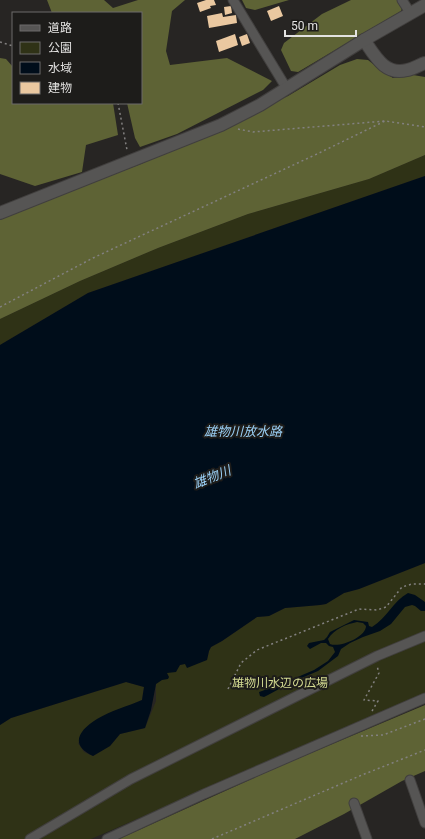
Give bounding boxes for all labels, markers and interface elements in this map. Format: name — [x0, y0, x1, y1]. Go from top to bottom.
legend — [12, 12, 142, 104]
scale bar — [285, 12, 356, 38]
text: 50 m — [291, 19, 318, 33]
text: 道路 — [48, 21, 72, 35]
text: 公園 — [48, 41, 72, 55]
text: 水域 — [48, 61, 72, 75]
text: 建物 — [48, 81, 72, 95]
water label: 雄物川放水路 — [204, 424, 283, 439]
water label: 雄物川 — [191, 462, 235, 491]
park label: 雄物川水辺の広場 — [232, 676, 328, 690]

